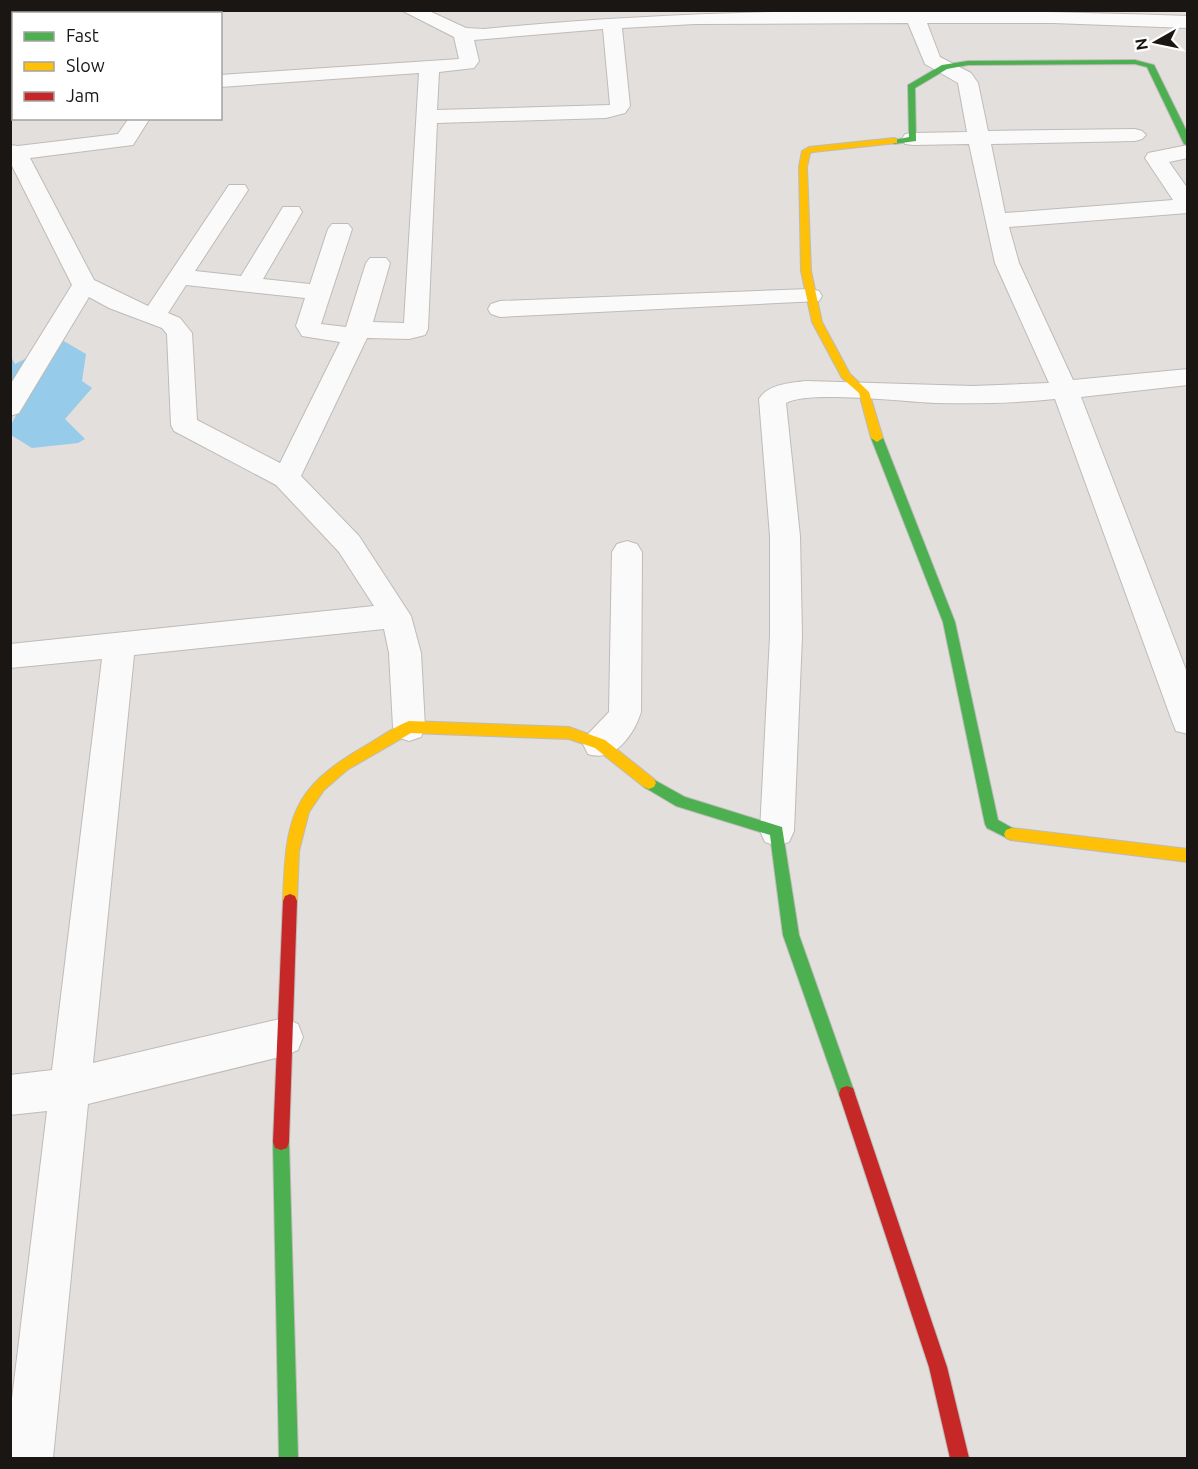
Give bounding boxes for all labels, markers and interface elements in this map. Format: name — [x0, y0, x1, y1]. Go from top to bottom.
legend — [12, 12, 222, 120]
north arrow — [1126, 12, 1186, 72]
text: Fast — [66, 25, 99, 45]
text: N — [1131, 37, 1151, 52]
text: Slow — [66, 55, 105, 75]
text: Jam — [66, 85, 100, 105]

